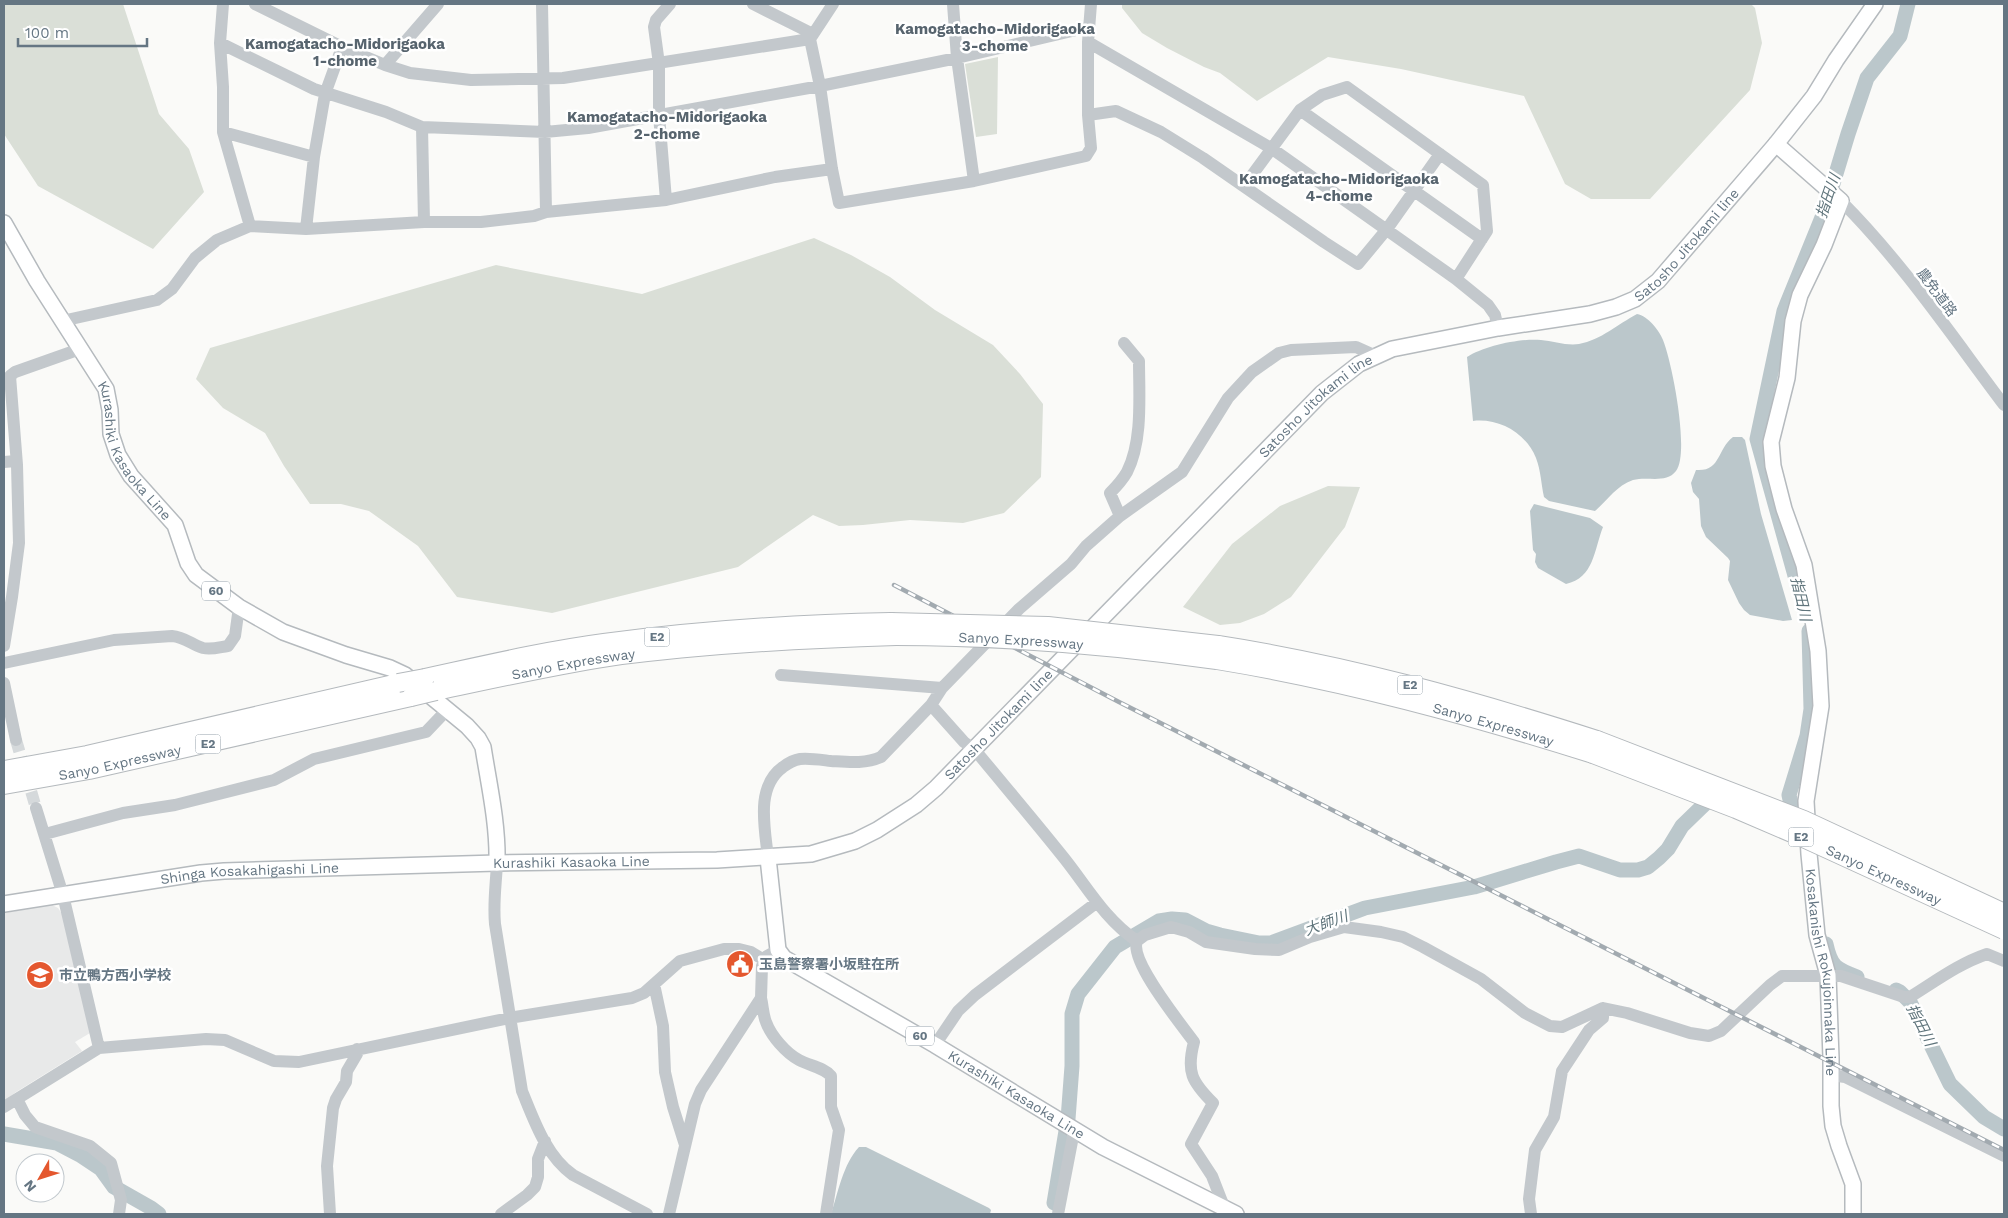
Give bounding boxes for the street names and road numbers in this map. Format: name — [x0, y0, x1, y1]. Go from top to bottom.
street label: Satosho Jitokami line — [1631, 185, 1742, 305]
street label: 農免道路 — [1914, 265, 1960, 319]
street label: Satosho Jitokami line — [1255, 351, 1375, 461]
street label: Kurashiki Kasaoka Line — [95, 378, 175, 523]
road number: 60 — [202, 582, 230, 600]
road number: E2 — [644, 628, 670, 646]
street label: Sanyo Expressway — [958, 629, 1085, 653]
street label: Sanyo Expressway — [510, 645, 637, 683]
street label: Satosho Jitokami line — [941, 666, 1056, 783]
road number: E2 — [1398, 676, 1422, 694]
street label: Sanyo Expressway — [1431, 700, 1557, 750]
road number: E2 — [196, 734, 220, 754]
street label: Sanyo Expressway — [57, 741, 183, 783]
road number: E2 — [1788, 828, 1814, 846]
street label: Sanyo Expressway — [1824, 842, 1945, 909]
street label: Kurashiki Kasaoka Line — [493, 853, 650, 871]
street label: Shinga Kosakahigashi Line — [159, 860, 339, 887]
street label: Kosakanishi Rokujoinnaka Line — [1802, 868, 1839, 1076]
road number: 60 — [906, 1026, 934, 1046]
street label: Kurashiki Kasaoka Line — [945, 1047, 1088, 1142]

